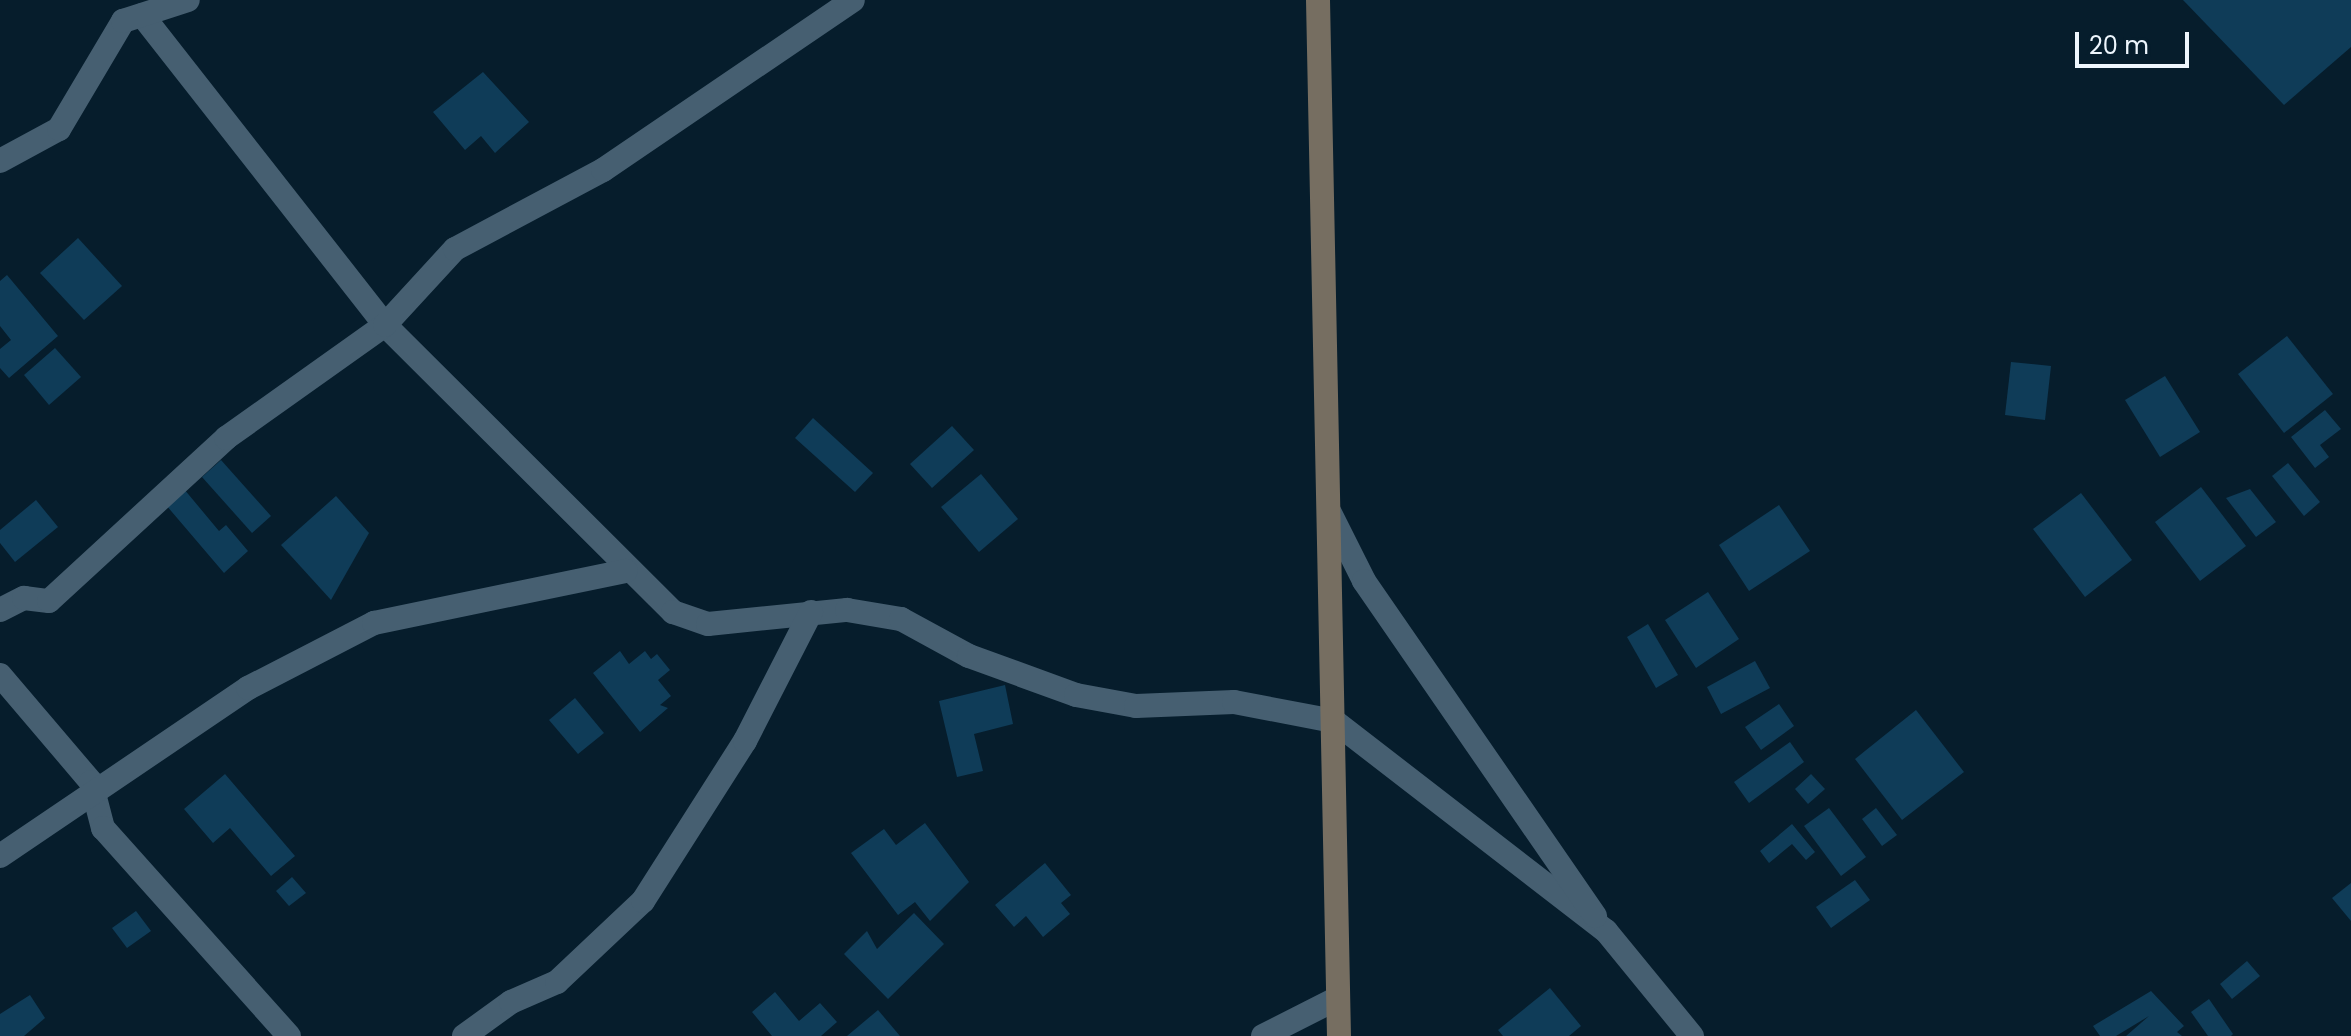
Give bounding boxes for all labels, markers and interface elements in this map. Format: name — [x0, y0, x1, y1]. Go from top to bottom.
scale bar — [2079, 16, 2193, 66]
text: 20 m — [2089, 29, 2149, 62]

